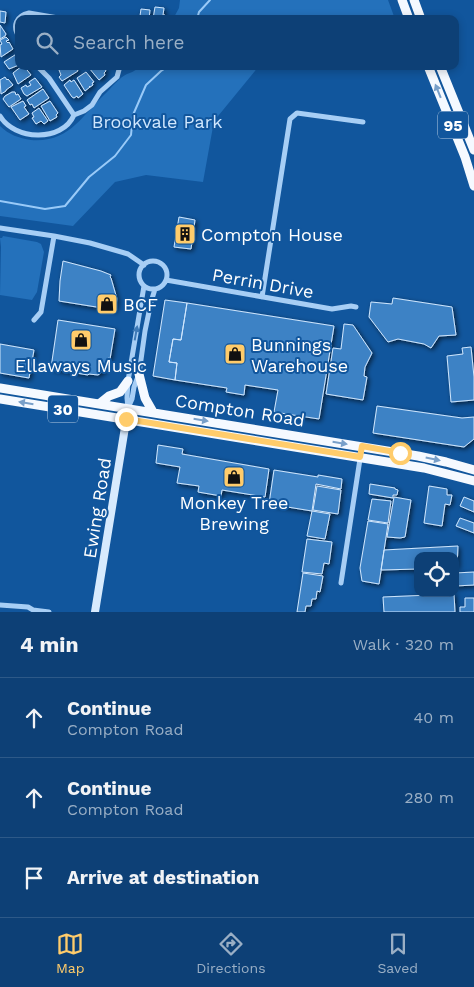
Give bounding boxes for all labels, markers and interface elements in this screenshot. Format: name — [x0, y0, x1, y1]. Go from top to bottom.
search box — [15, 15, 459, 70]
icon: search — [33, 29, 61, 57]
text: Search here — [73, 31, 184, 54]
one-way arrow — [434, 84, 442, 98]
park label: Brookvale Park — [92, 111, 222, 132]
road number: 95 — [438, 112, 468, 138]
building icon: Compton House — [173, 222, 197, 246]
place label: Compton House — [201, 224, 343, 245]
street label: Perrin Drive — [211, 264, 315, 302]
shop icon: BCF — [95, 292, 119, 316]
place label: BCF — [123, 294, 158, 315]
one-way arrow — [133, 325, 141, 341]
shop icon: Ellaways Music — [69, 328, 93, 352]
place label: Bunnings Warehouse — [251, 334, 348, 376]
shop icon: Bunnings Warehouse — [223, 342, 247, 366]
place label: Ellaways Music — [15, 355, 147, 376]
street label: Compton Road — [174, 389, 306, 431]
road number: 30 — [48, 396, 78, 422]
one-way arrow — [18, 399, 34, 407]
route end — [115, 408, 138, 431]
one-way arrow — [194, 416, 210, 424]
one-way arrow — [333, 439, 349, 447]
route start — [389, 442, 412, 465]
one-way arrow — [425, 455, 440, 463]
street label: Ewing Road — [79, 456, 115, 560]
shop icon: Monkey Tree Brewing — [222, 465, 246, 489]
place label: Monkey Tree Brewing — [180, 492, 288, 534]
map controls — [414, 552, 459, 597]
button: locate — [414, 552, 459, 597]
text: 4 min — [20, 632, 78, 657]
text: Walk · 320 m — [353, 635, 454, 654]
text: Continue — [67, 697, 151, 720]
icon: ahead — [20, 704, 48, 732]
text: 40 m — [414, 708, 454, 727]
text: Compton Road — [67, 720, 183, 739]
text: Continue — [67, 777, 151, 800]
icon: ahead — [20, 784, 48, 812]
text: 280 m — [404, 788, 454, 807]
text: Compton Road — [67, 800, 183, 819]
icon: arrive — [20, 864, 48, 892]
text: Arrive at destination — [67, 866, 259, 889]
tab: Map — [56, 930, 85, 976]
tab: Directions — [196, 930, 266, 976]
tab: Saved — [377, 930, 418, 976]

